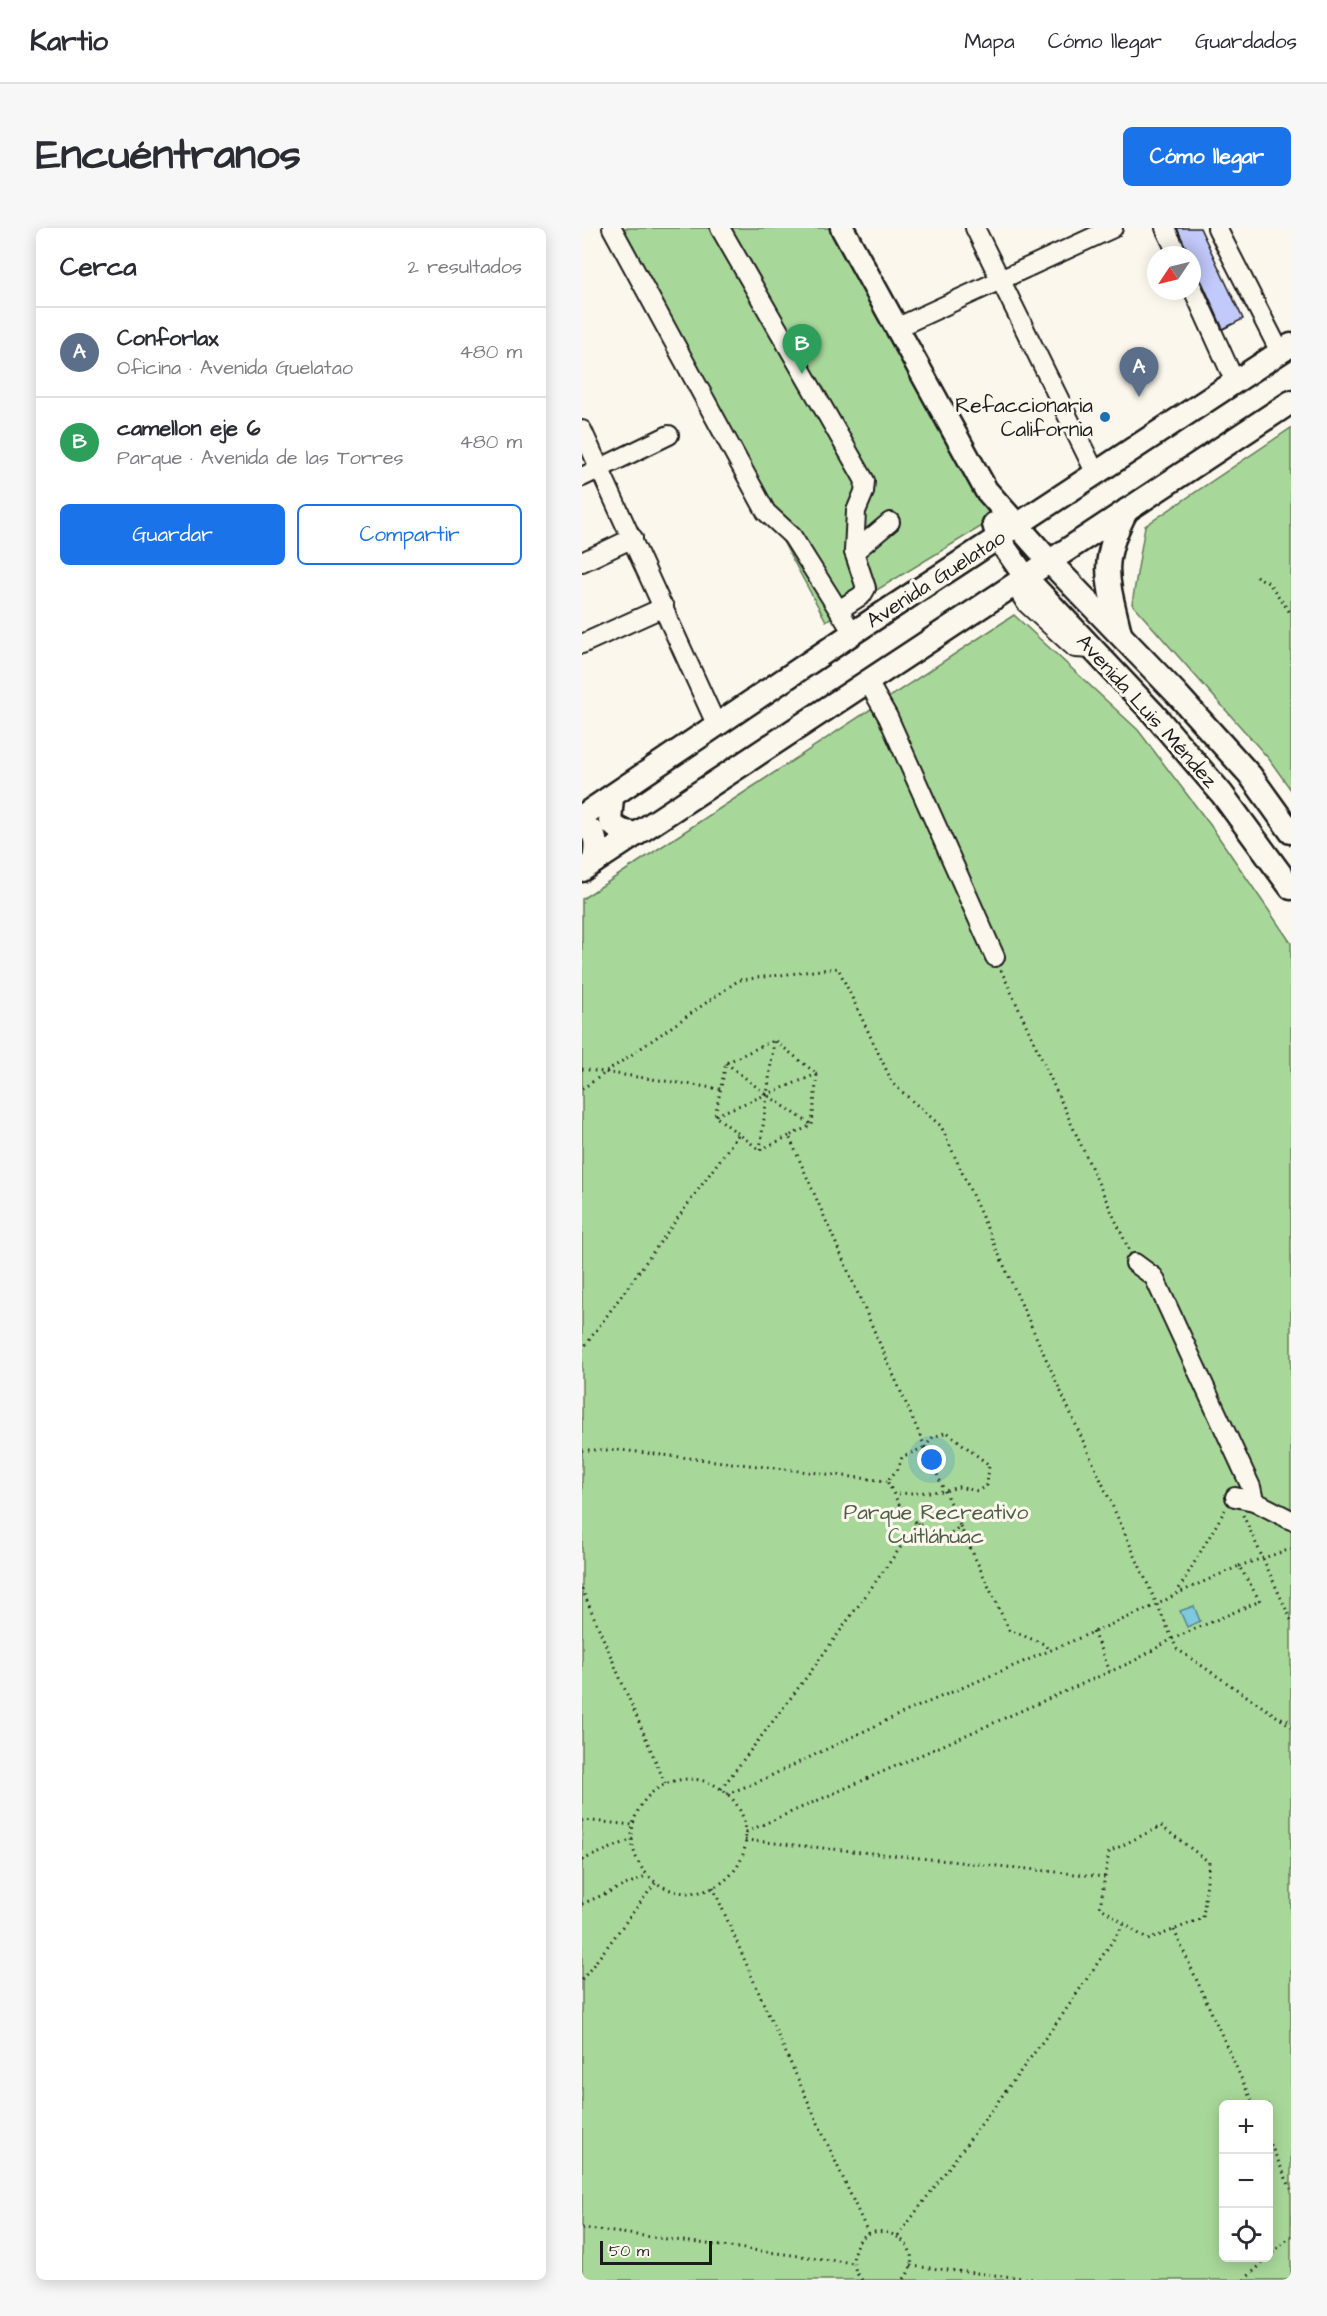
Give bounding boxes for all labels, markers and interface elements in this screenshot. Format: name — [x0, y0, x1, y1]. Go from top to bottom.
text: Kartio — [30, 22, 108, 61]
text: Mapa — [964, 27, 1015, 56]
text: Cómo llegar — [1048, 27, 1162, 56]
text: Guardados — [1195, 27, 1297, 56]
text: Encuéntranos — [36, 127, 301, 185]
button: Cómo llegar — [1123, 127, 1291, 186]
north arrow — [1147, 246, 1201, 300]
text: Cerca — [60, 249, 137, 285]
text: 2 resultados — [408, 253, 522, 281]
text: Conforlax — [117, 323, 219, 354]
pin: B — [782, 324, 822, 374]
text: A — [73, 338, 86, 366]
text: 480 m — [459, 338, 522, 366]
pin: A — [1120, 348, 1158, 397]
text: Oficina · Avenida Guelatao — [117, 354, 353, 382]
place label: Refaccionaria California — [955, 391, 1093, 444]
marker: Refaccionaria California — [1098, 410, 1112, 424]
text: camellon eje 6 — [117, 413, 261, 444]
text: B — [72, 428, 87, 456]
text: 480 m — [459, 428, 522, 456]
text: Parque · Avenida de las Torres — [117, 444, 404, 472]
button: Guardar — [60, 504, 285, 565]
button: Compartir — [297, 504, 522, 565]
street label: Avenida Guelatao — [861, 523, 1011, 635]
street label: Avenida Luis Méndez — [1070, 628, 1225, 795]
your location — [917, 1445, 946, 1474]
park label: Parque Recreativo Cuitláhuac — [844, 1498, 1028, 1551]
map controls — [1219, 2100, 1273, 2262]
button: + — [1219, 2100, 1273, 2154]
button: − — [1219, 2154, 1273, 2208]
button: locate — [1219, 2208, 1273, 2262]
scale bar — [600, 2238, 712, 2266]
text: 50 m — [609, 2240, 649, 2262]

